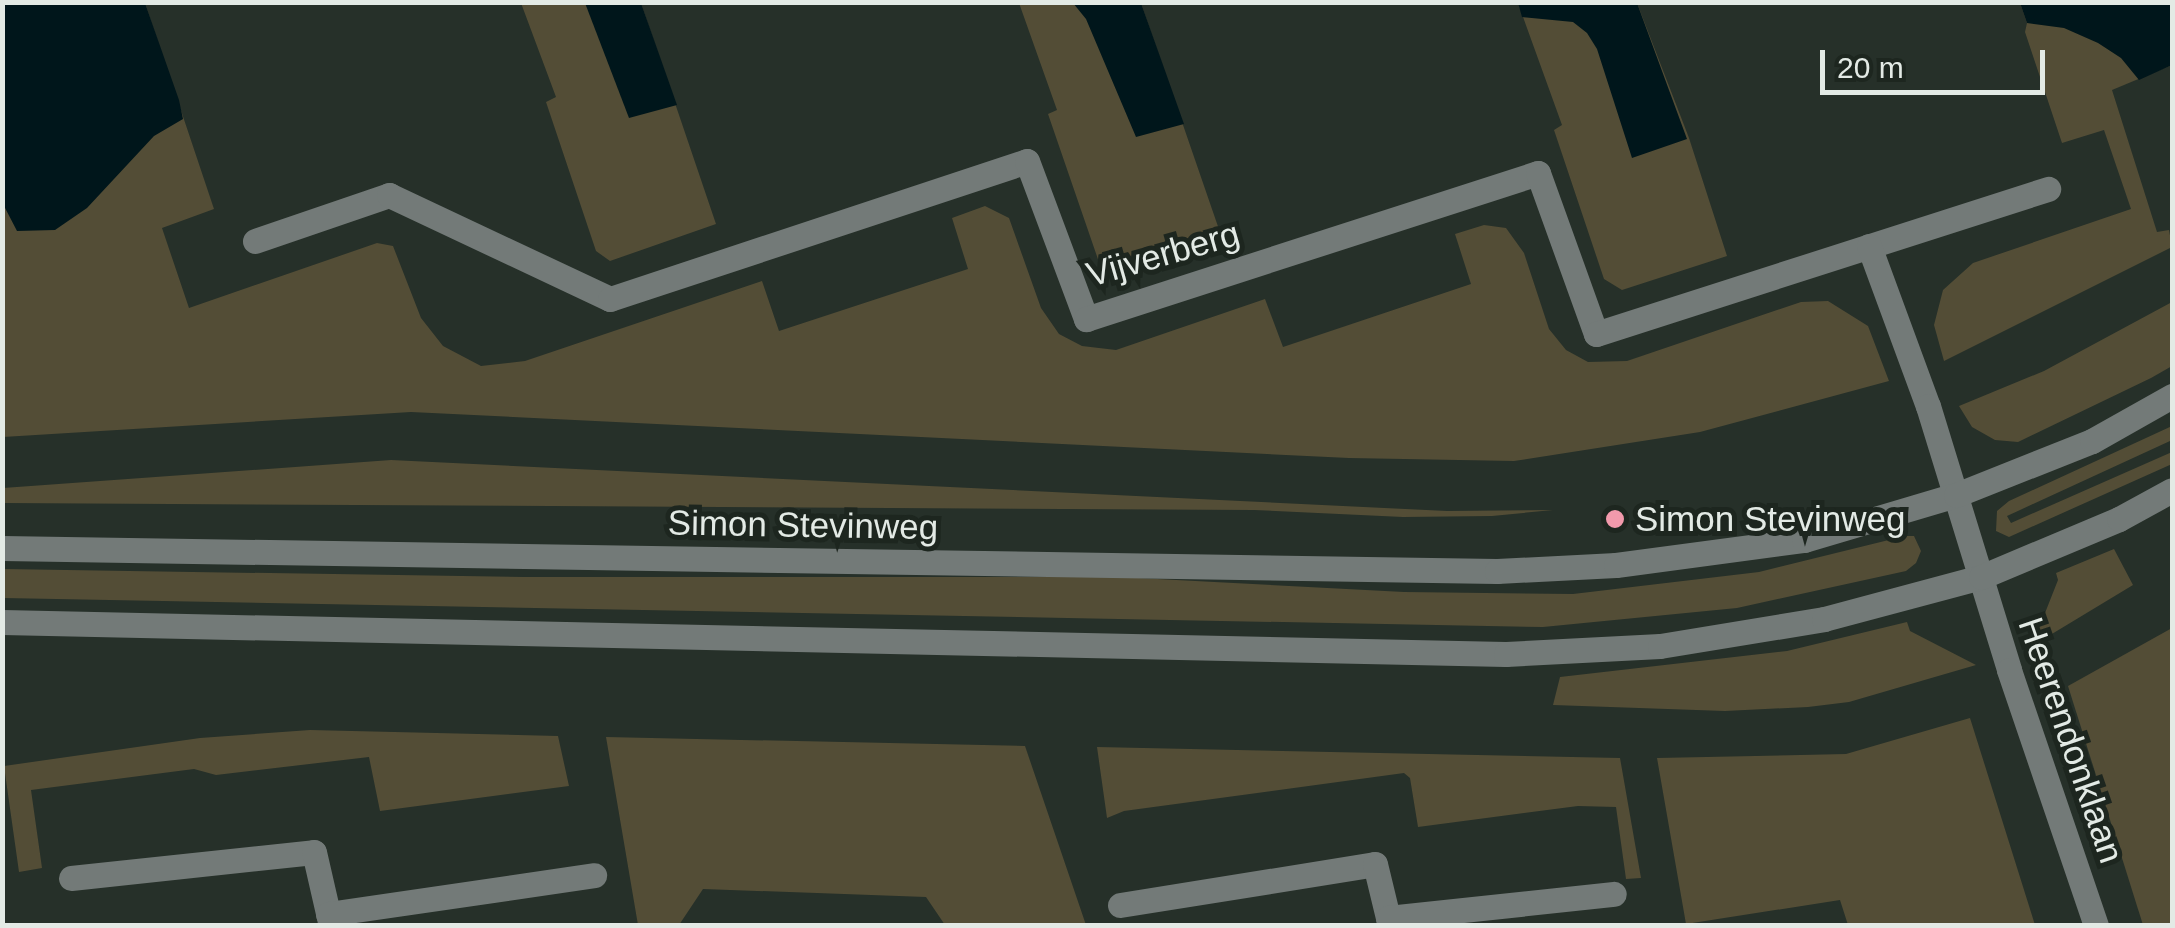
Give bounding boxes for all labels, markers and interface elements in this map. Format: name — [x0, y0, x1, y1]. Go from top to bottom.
scale bar — [1825, 30, 2050, 92]
text: 20 m — [1837, 51, 1904, 84]
street label: Vijverberg — [1082, 212, 1244, 296]
place label: Simon Stevinweg — [1635, 498, 1905, 540]
street label: Simon Stevinweg — [667, 502, 939, 548]
marker: Simon Stevinweg — [1604, 508, 1626, 530]
street label: Heerendonklaan — [2009, 612, 2133, 868]

